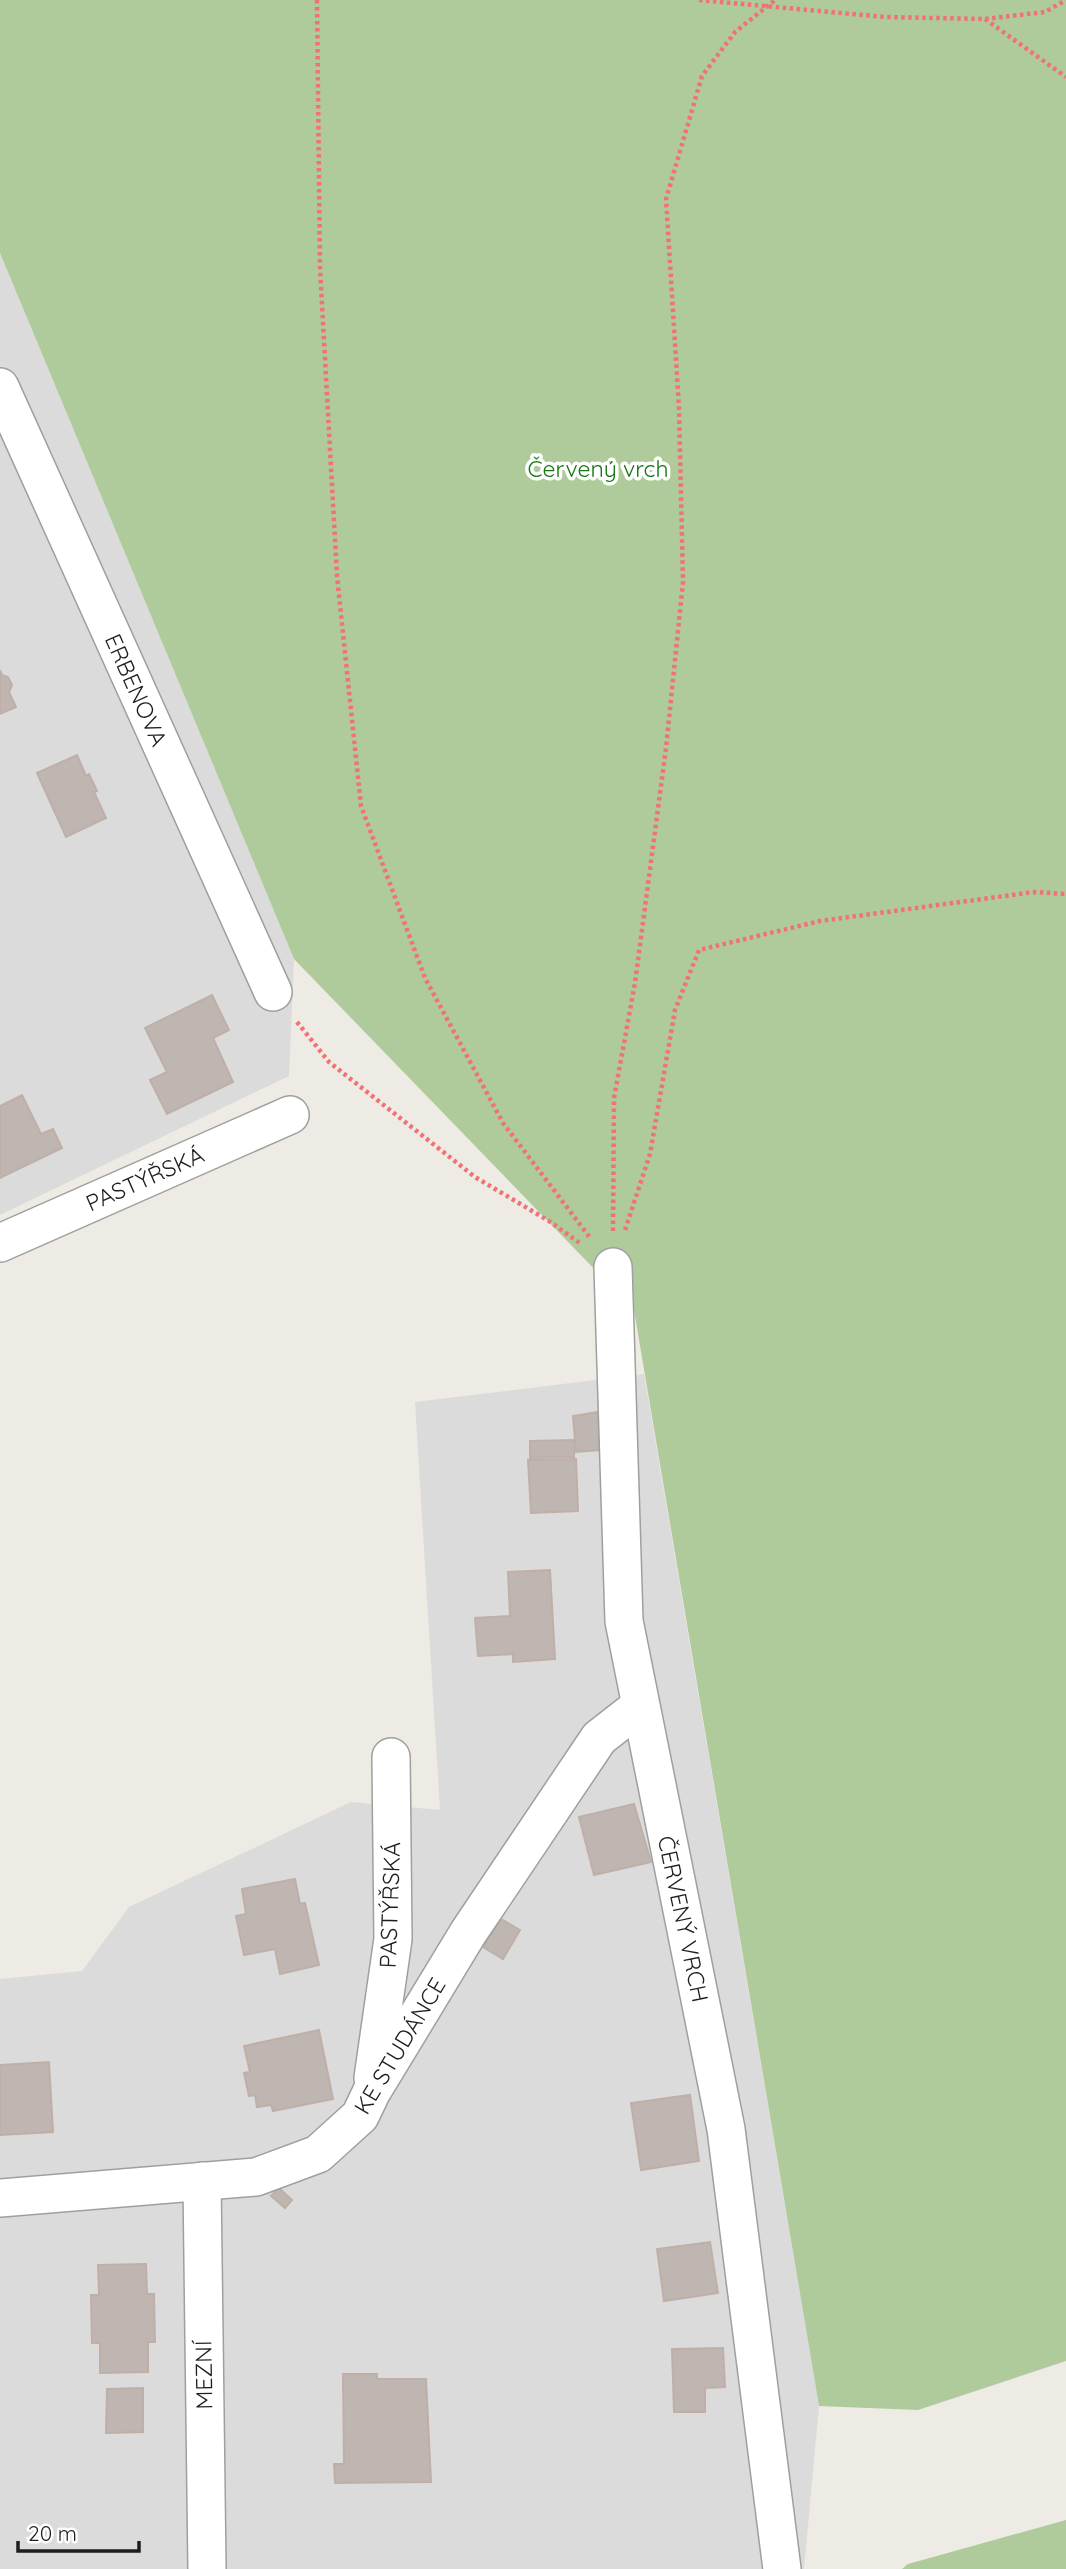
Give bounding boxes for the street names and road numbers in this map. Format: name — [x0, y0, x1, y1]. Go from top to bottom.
street label: ERBENOVA — [99, 629, 174, 751]
street label: PASTÝŘSKÁ — [81, 1140, 208, 1217]
street label: ČERVENÝ VRCH — [652, 1833, 715, 2005]
street label: PASTÝŘSKÁ — [373, 1841, 406, 1969]
street label: KE STUDÁNCE — [347, 1972, 452, 2119]
street label: MEZNÍ — [188, 2339, 219, 2410]

